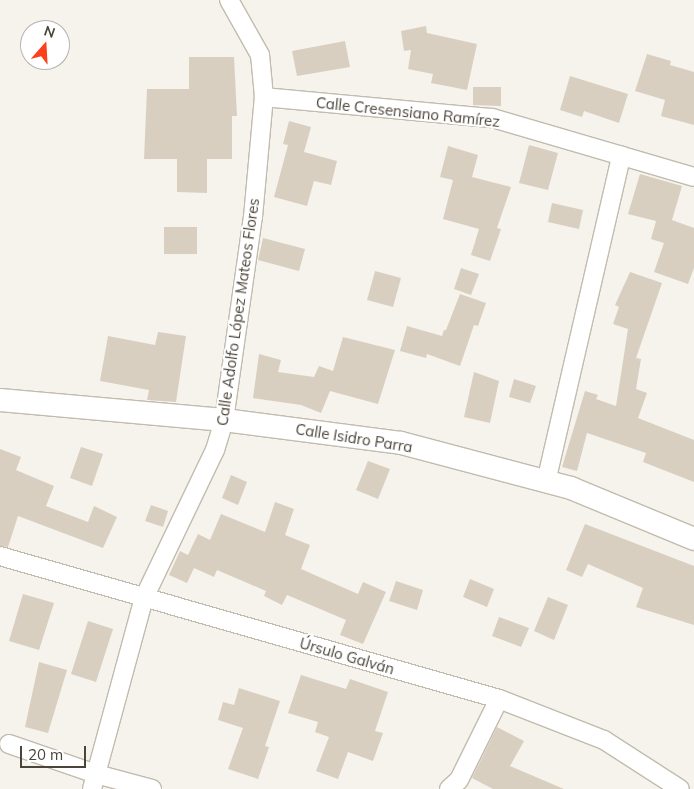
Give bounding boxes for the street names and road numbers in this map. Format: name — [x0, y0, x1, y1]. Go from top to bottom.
street label: Calle Cresensiano Ramírez — [315, 93, 501, 131]
street label: Calle Adolfo López Mateos Flores — [213, 197, 263, 427]
street label: Calle Isidro Parra — [294, 420, 414, 456]
street label: Úrsulo Galván — [298, 634, 396, 678]

